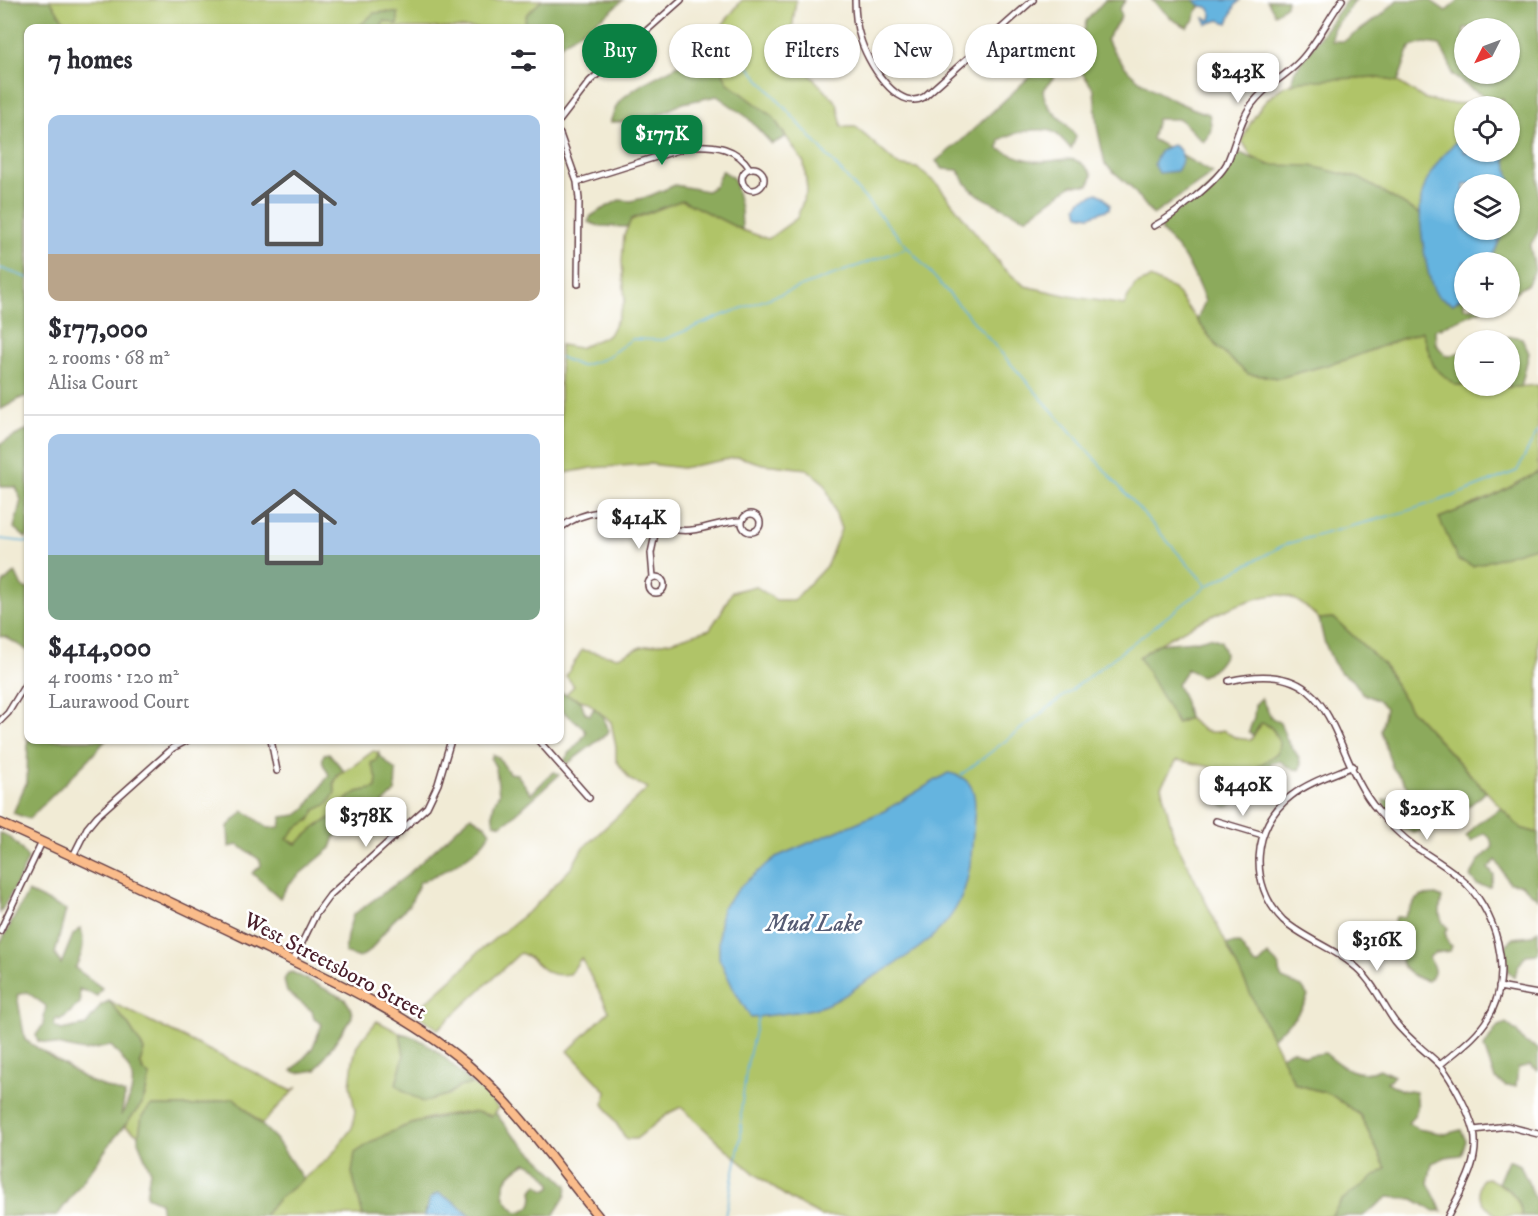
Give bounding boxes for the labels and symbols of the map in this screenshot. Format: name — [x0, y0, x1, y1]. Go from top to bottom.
north arrow — [1454, 18, 1520, 84]
pin: $243K — [1196, 53, 1280, 104]
pin: $177K — [620, 115, 704, 166]
pin: $414K — [597, 499, 681, 550]
pin: $440K — [1201, 766, 1285, 817]
pin: $205K — [1385, 790, 1469, 841]
pin: $378K — [324, 797, 408, 848]
street label: West Streetsboro Street — [238, 906, 431, 1026]
water label: Mud Lake — [764, 909, 863, 939]
pin: $316K — [1335, 921, 1419, 972]

